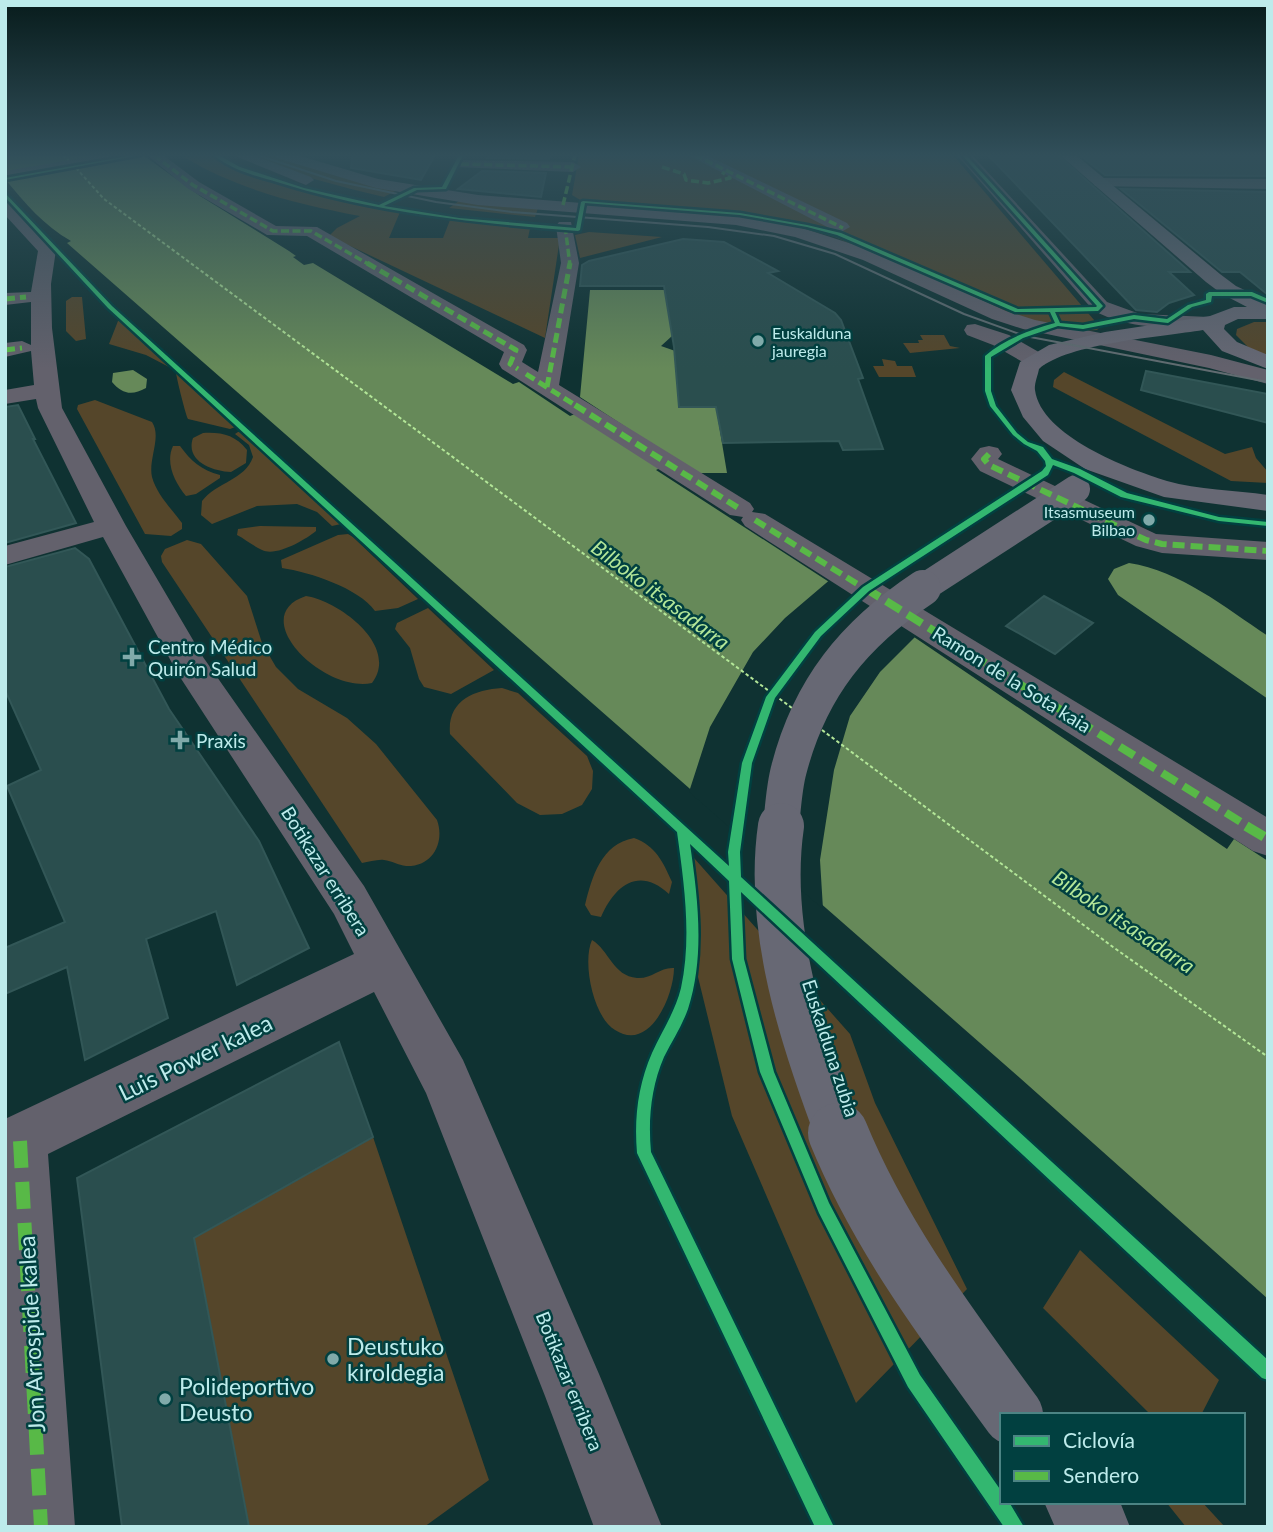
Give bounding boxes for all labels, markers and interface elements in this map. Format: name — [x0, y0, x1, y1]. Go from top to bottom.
place label: Euskalduna jauregia — [771, 323, 851, 360]
marker: Euskalduna jauregia — [750, 333, 766, 349]
place label: Itsasmuseum Bilbao — [1044, 502, 1135, 539]
marker: Itsasmuseum Bilbao — [1141, 512, 1157, 528]
water label: Bilboko itsasadarra — [587, 534, 735, 654]
street label: Ramon de la Sota kaia — [929, 621, 1095, 737]
place label: Centro Médico Quirón Salud — [148, 635, 272, 680]
marker: Centro Médico Quirón Salud — [122, 647, 142, 667]
place label: Praxis — [196, 729, 246, 752]
marker: Praxis — [170, 730, 190, 750]
street label: Botikazar erribera — [277, 802, 375, 940]
water label: Bilboko itsasadarra — [1048, 864, 1200, 978]
street label: Euskalduna zubia — [798, 976, 864, 1120]
street label: Luis Power kalea — [114, 1008, 276, 1106]
street label: Jon Arrospide kalea — [12, 1235, 50, 1433]
street label: Botikazar erribera — [532, 1308, 608, 1454]
place label: Deustuko kiroldegia — [347, 1332, 445, 1386]
marker: Deustuko kiroldegia — [325, 1351, 341, 1367]
place label: Polideportivo Deusto — [179, 1372, 314, 1426]
marker: Polideportivo Deusto — [157, 1391, 173, 1407]
legend — [1000, 1413, 1245, 1504]
text: Ciclovía — [1063, 1427, 1135, 1452]
text: Sendero — [1063, 1462, 1139, 1487]

